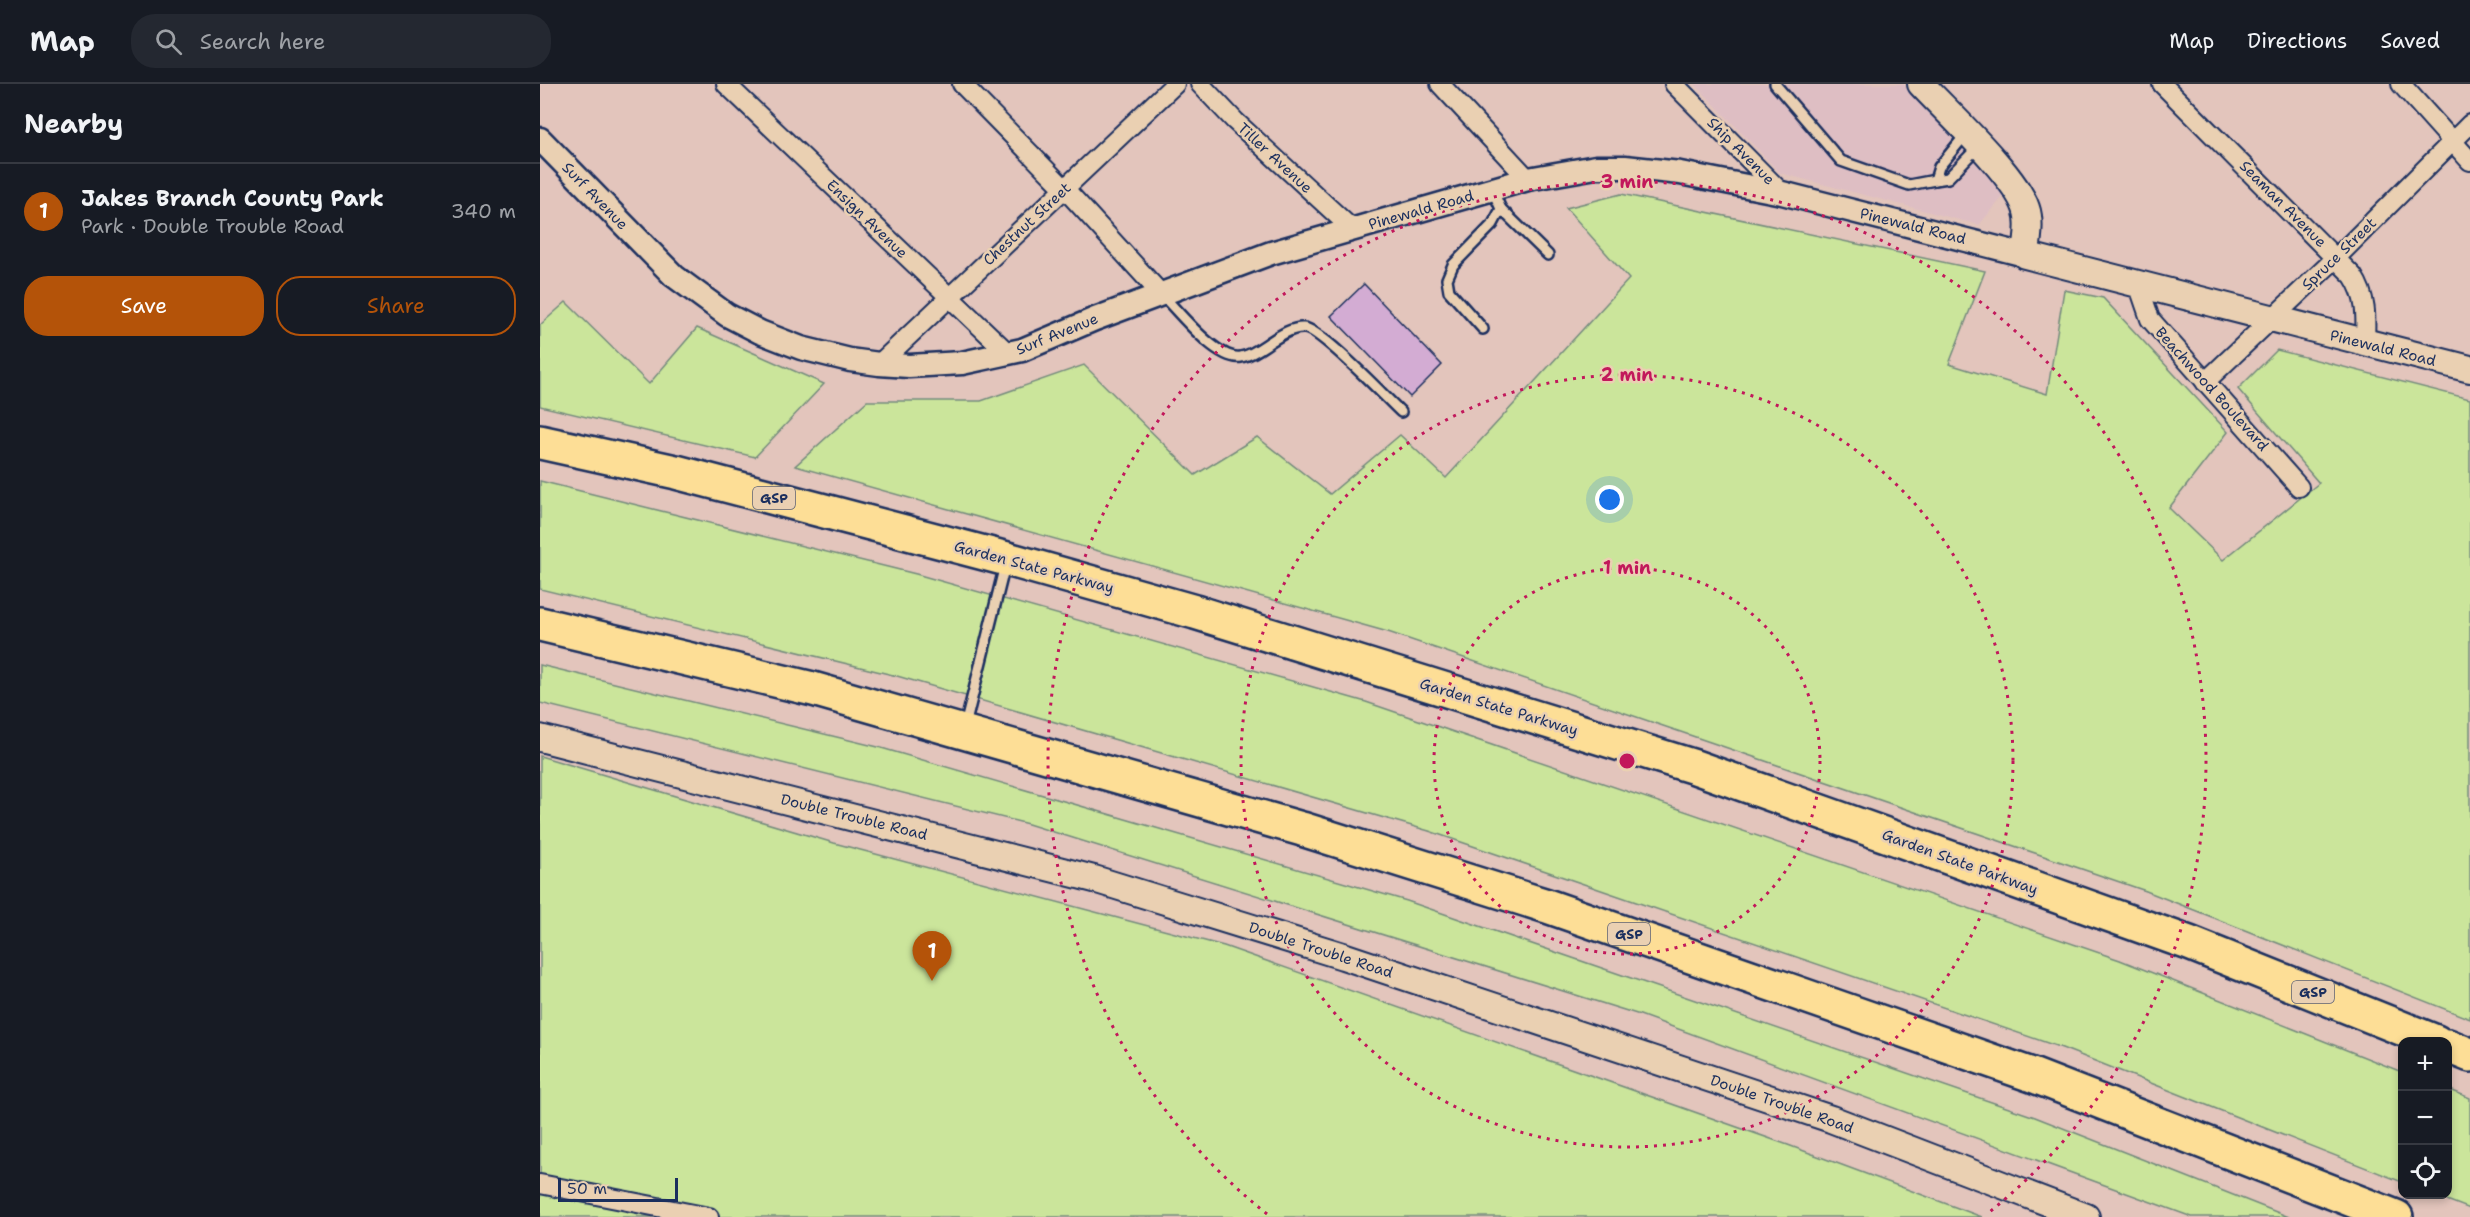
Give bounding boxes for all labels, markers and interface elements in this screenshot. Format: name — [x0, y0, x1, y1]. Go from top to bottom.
search box — [131, 14, 551, 68]
text: Map — [30, 22, 95, 60]
icon: search — [152, 25, 185, 58]
text: Search here — [200, 27, 325, 56]
text: Map — [2169, 27, 2214, 55]
text: Directions — [2247, 27, 2347, 55]
text: Saved — [2380, 27, 2440, 55]
text: Nearby — [24, 106, 123, 141]
street label: Ship Avenue — [1703, 113, 1779, 189]
street label: Tiller Avenue — [1233, 118, 1317, 198]
street label: Seaman Avenue — [2235, 156, 2331, 252]
street label: Surf Avenue — [558, 158, 632, 234]
text: 3 min — [1601, 170, 1653, 194]
street label: Ensign Avenue — [822, 175, 912, 263]
street label: Chestnut Street — [979, 178, 1075, 270]
text: Jakes Branch County Park — [81, 184, 384, 213]
street label: Pinewald Road — [1366, 185, 1476, 235]
text: 1 — [39, 198, 48, 224]
text: 340 m — [451, 198, 516, 224]
street label: Pinewald Road — [1858, 203, 1969, 249]
text: Park · Double Trouble Road — [81, 213, 344, 239]
street label: Spruce Street — [2297, 213, 2381, 295]
button: Save — [24, 276, 264, 336]
button: Share — [276, 276, 516, 336]
street label: Surf Avenue — [1013, 308, 1101, 360]
street label: Beachwood Boulevard — [2151, 323, 2273, 456]
street label: Pinewald Road — [2328, 325, 2439, 371]
text: 2 min — [1601, 363, 1653, 387]
your location — [1595, 485, 1624, 514]
road number: GSP — [753, 487, 795, 509]
street label: Garden State Parkway — [952, 536, 1116, 598]
text: 1 min — [1603, 556, 1651, 580]
street label: Garden State Parkway — [1417, 673, 1581, 741]
centre of rings — [1617, 751, 1637, 771]
street label: Double Trouble Road — [778, 789, 930, 845]
street label: Garden State Parkway — [1879, 824, 2041, 900]
street label: Double Trouble Road — [1246, 917, 1396, 983]
road number: GSP — [1608, 923, 1650, 945]
pin: 1 — [912, 932, 952, 981]
road number: GSP — [2292, 981, 2334, 1003]
map controls — [2398, 1037, 2452, 1199]
button: + — [2398, 1037, 2452, 1091]
street label: Double Trouble Road — [1708, 1070, 1857, 1138]
button: − — [2398, 1091, 2452, 1145]
button: locate — [2398, 1145, 2452, 1199]
scale bar — [558, 1175, 678, 1202]
text: 50 m — [567, 1178, 607, 1199]

